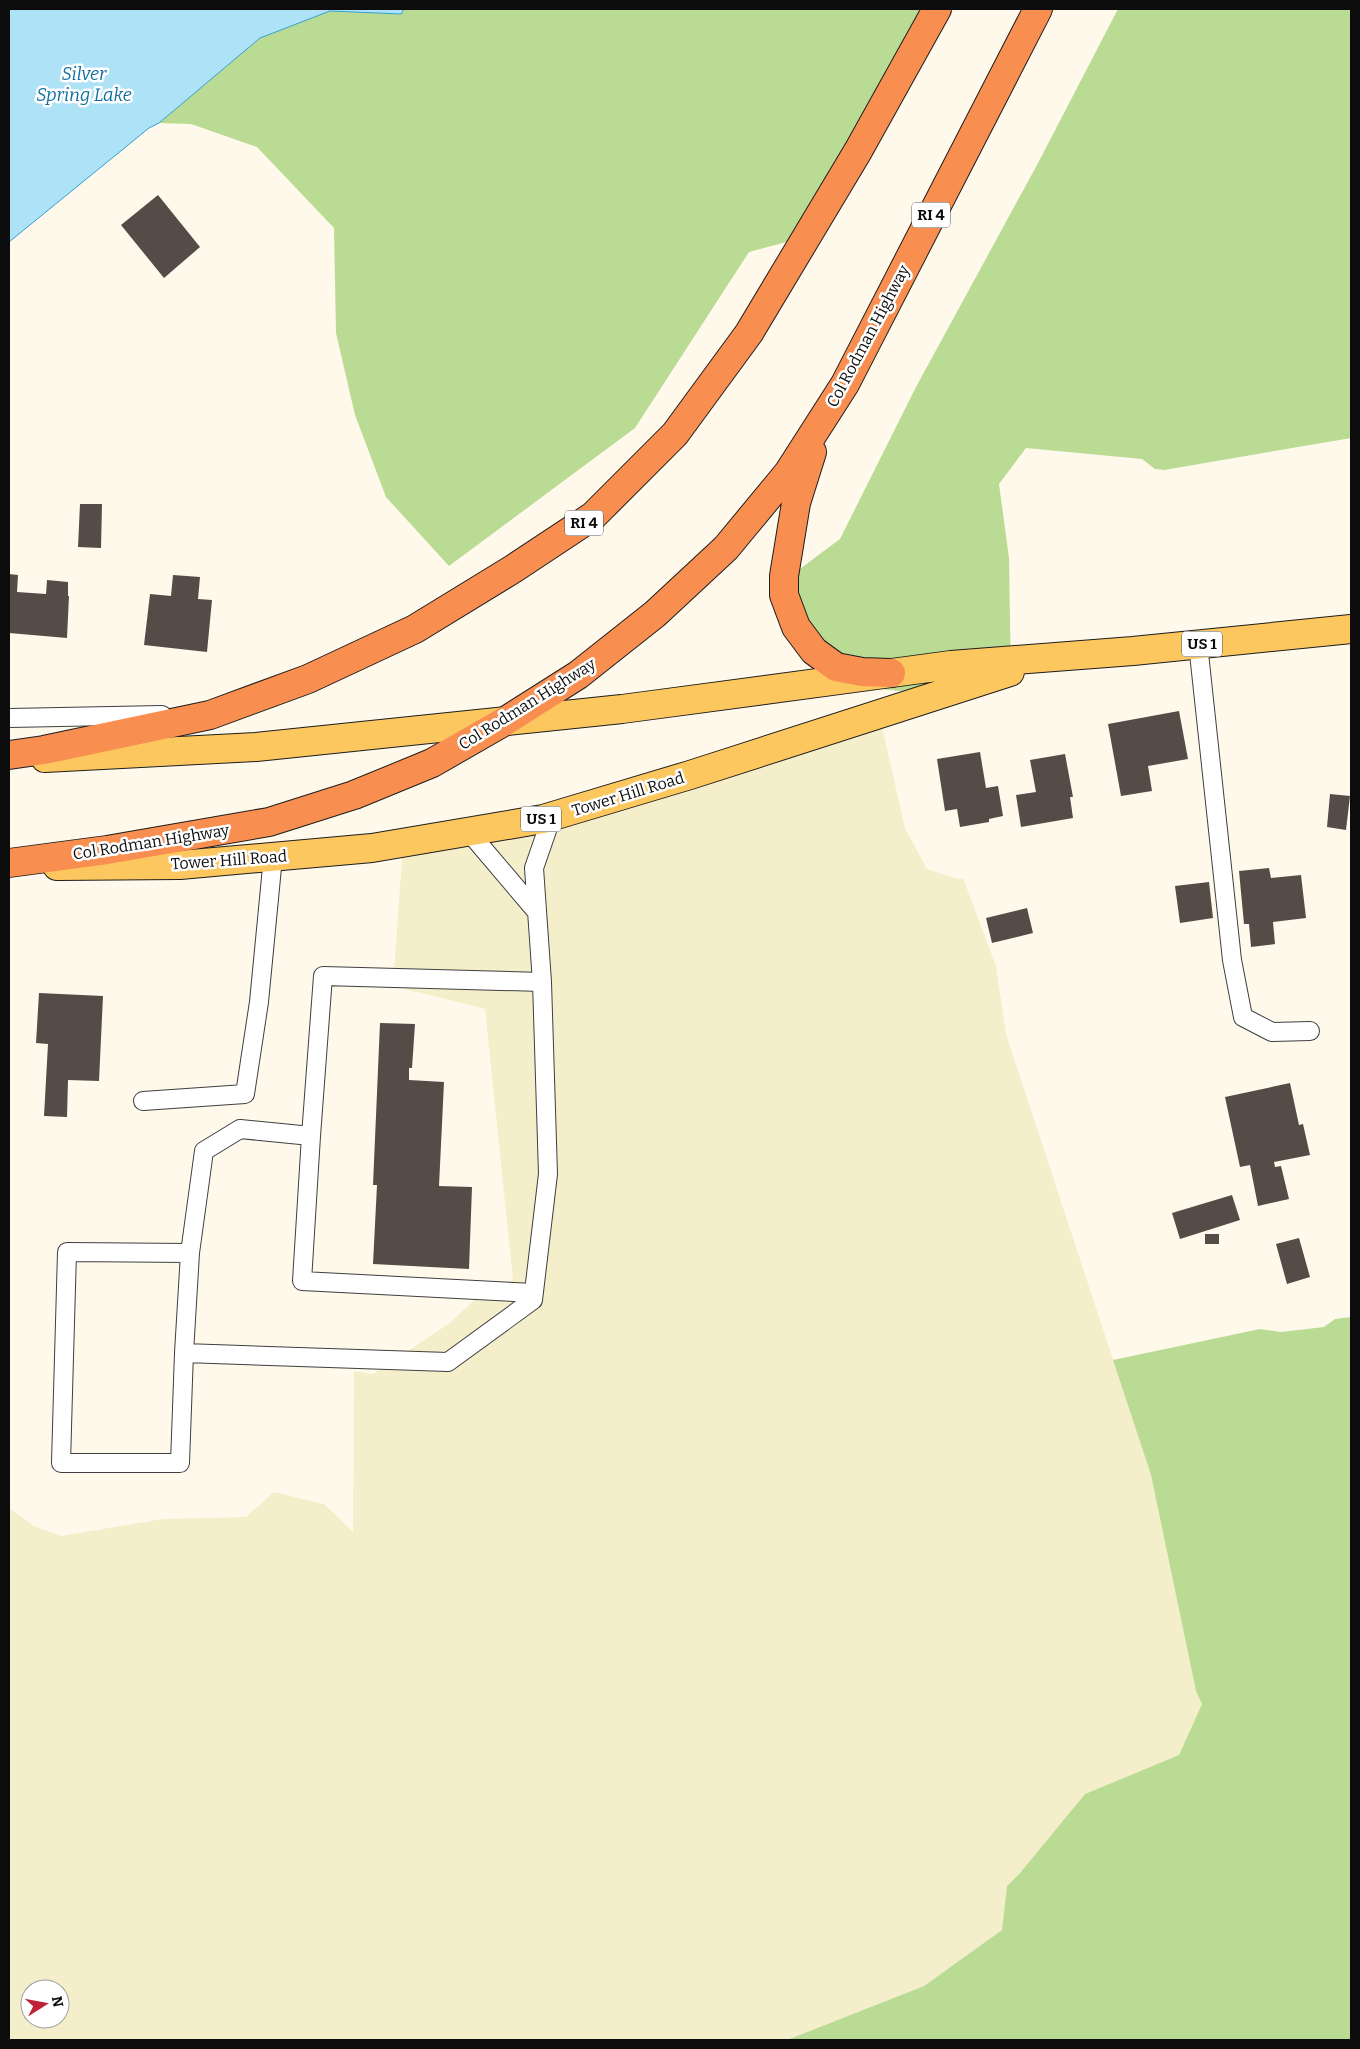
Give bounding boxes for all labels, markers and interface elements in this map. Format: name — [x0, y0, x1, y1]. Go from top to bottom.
water label: Silver Spring Lake — [36, 63, 132, 106]
road number: RI 4 — [912, 202, 950, 228]
street label: Col Rodman Highway — [822, 261, 914, 410]
road number: RI 4 — [565, 510, 603, 536]
road number: US 1 — [1182, 632, 1222, 656]
street label: Col Rodman Highway — [455, 654, 600, 754]
street label: Tower Hill Road — [570, 768, 687, 820]
road number: US 1 — [521, 806, 561, 832]
street label: Col Rodman Highway — [71, 820, 231, 864]
street label: Tower Hill Road — [170, 846, 288, 874]
north arrow — [20, 1979, 70, 2029]
text: N — [48, 1995, 67, 2009]

